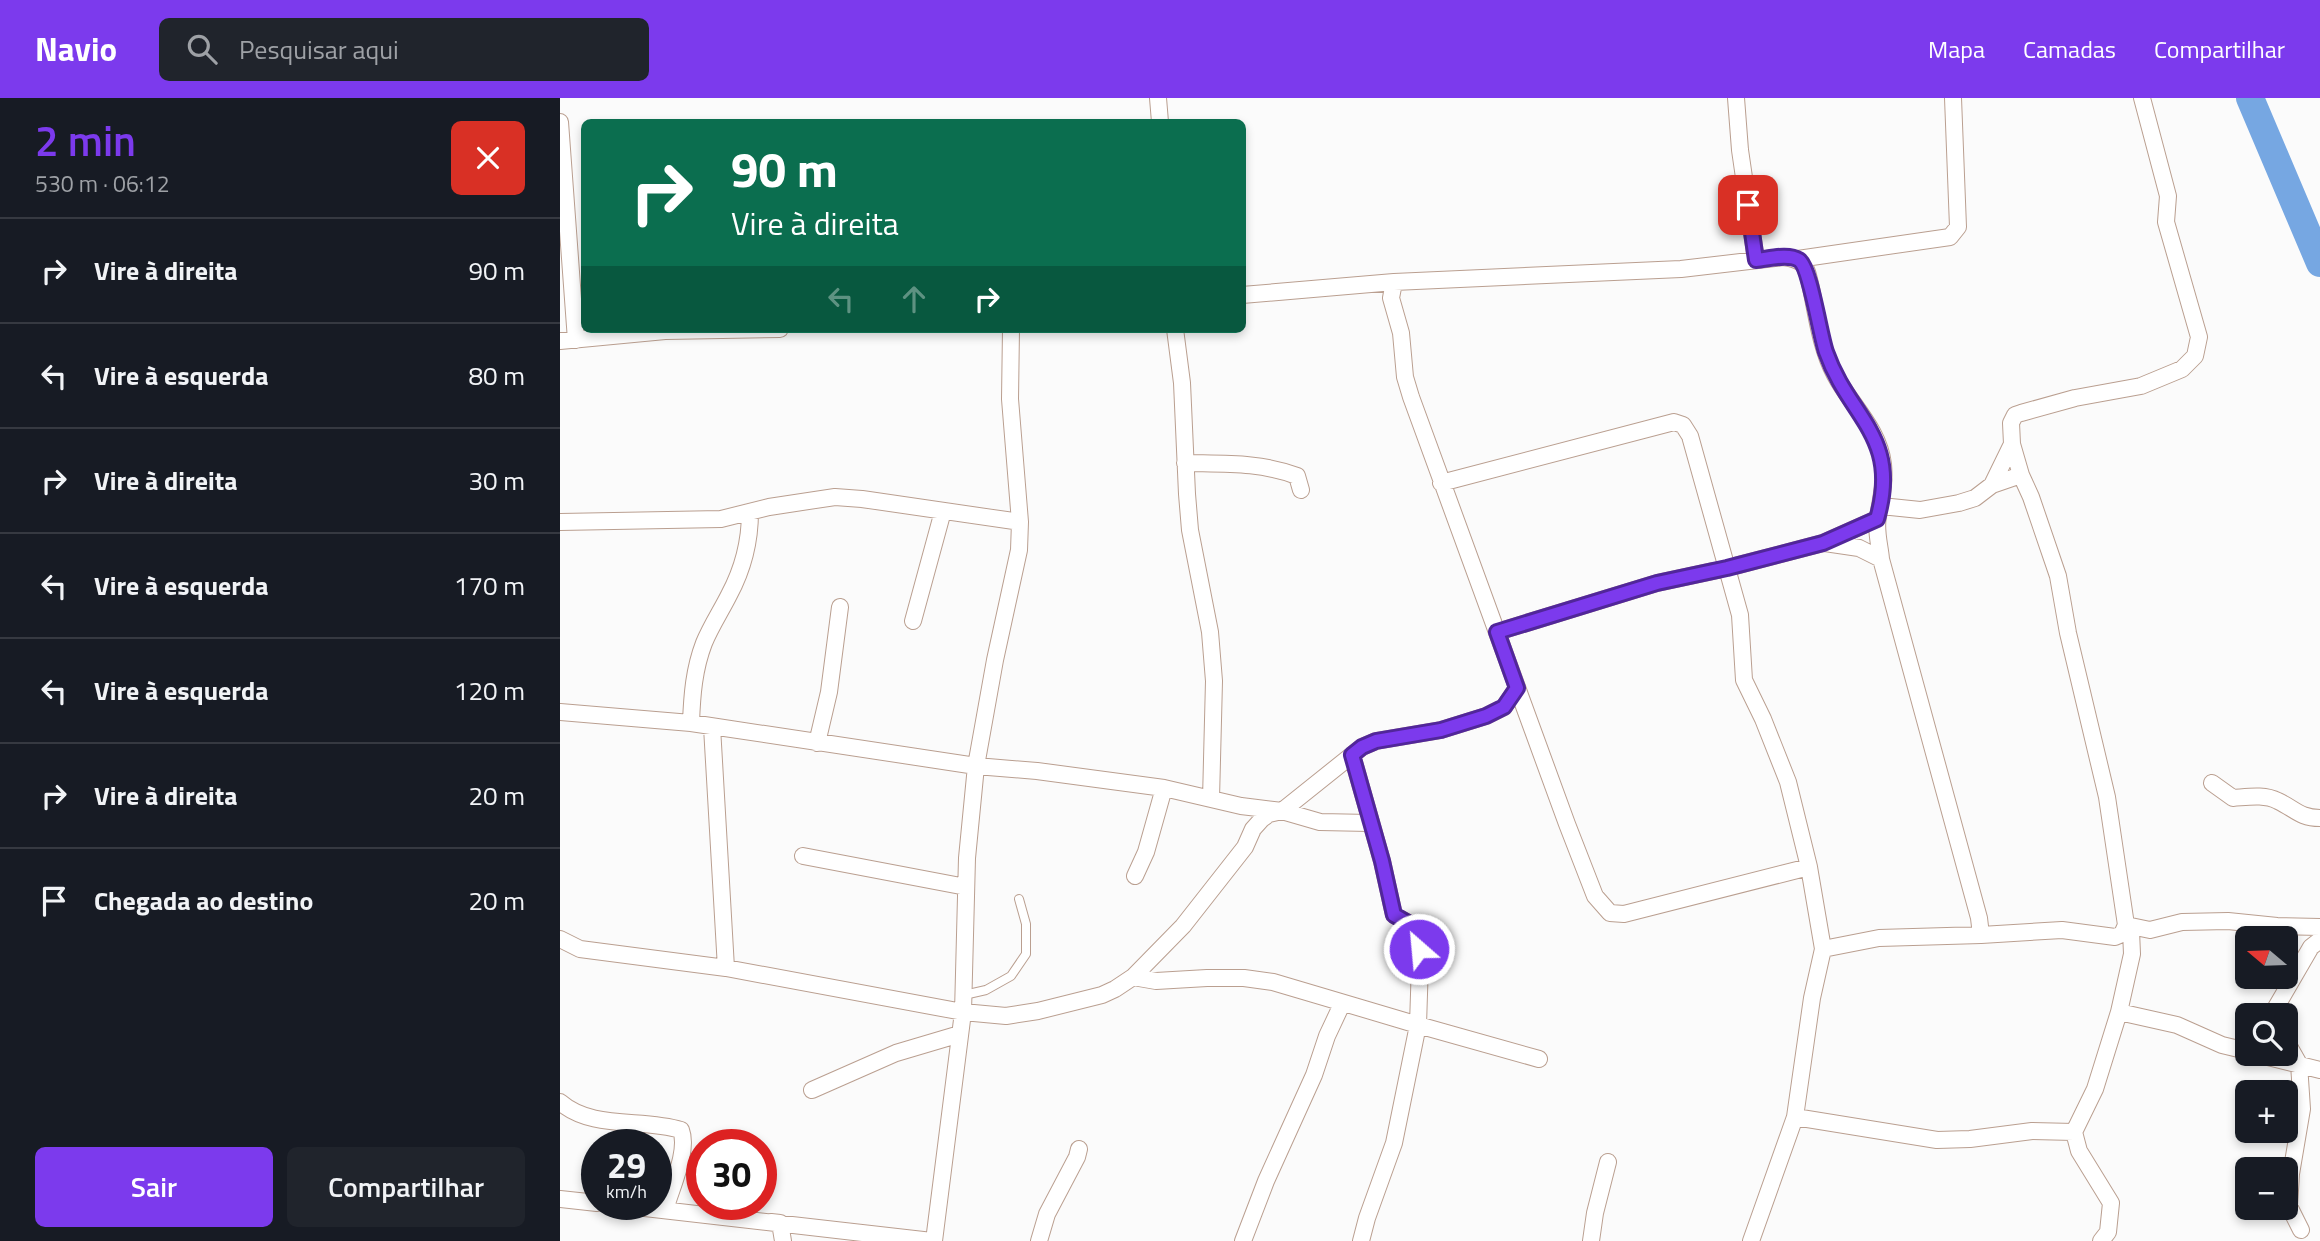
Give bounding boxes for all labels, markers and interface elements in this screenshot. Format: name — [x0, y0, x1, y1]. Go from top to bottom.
search box — [159, 18, 649, 81]
text: Navio — [35, 24, 117, 74]
icon: search — [183, 30, 221, 68]
text: Pesquisar aqui — [239, 30, 399, 69]
text: Mapa — [1928, 31, 1985, 67]
text: Camadas — [2023, 31, 2116, 67]
text: Compartilhar — [2154, 31, 2285, 67]
text: 2 min — [35, 108, 136, 172]
button: close — [451, 121, 525, 195]
text: 90 m — [731, 131, 838, 206]
icon: right — [616, 147, 707, 238]
text: 530 m · 06:12 — [35, 166, 170, 201]
pin — [1718, 175, 1778, 235]
icon: arrive — [1729, 186, 1767, 224]
text: Vire à direita — [731, 199, 899, 247]
text: Vire à direita — [94, 251, 237, 290]
text: 90 m — [468, 251, 525, 290]
icon: right — [35, 252, 73, 290]
icon: left — [822, 280, 860, 318]
icon: ahead — [895, 280, 933, 318]
icon: right — [968, 280, 1006, 318]
text: Vire à esquerda — [94, 356, 269, 395]
text: 80 m — [468, 356, 525, 395]
icon: left — [35, 357, 73, 395]
text: Vire à direita — [94, 461, 237, 500]
text: 30 m — [468, 461, 525, 500]
icon: right — [35, 462, 73, 500]
text: Vire à esquerda — [94, 566, 269, 605]
text: 170 m — [454, 566, 525, 605]
icon: left — [35, 567, 73, 605]
text: Vire à esquerda — [94, 671, 269, 710]
text: 120 m — [454, 671, 525, 710]
icon: left — [35, 672, 73, 710]
text: Vire à direita — [94, 776, 237, 815]
text: 20 m — [468, 776, 525, 815]
icon: right — [35, 777, 73, 815]
text: Chegada ao destino — [94, 881, 313, 920]
text: 20 m — [468, 881, 525, 920]
icon: arrive — [35, 882, 73, 920]
position arrow — [1382, 912, 1456, 986]
north arrow — [2235, 926, 2298, 989]
map controls — [2235, 926, 2298, 1220]
button: search — [2235, 1003, 2298, 1066]
button: + — [2235, 1080, 2298, 1143]
speed limit sign: 30 — [686, 1129, 777, 1220]
text: 29 — [607, 1138, 646, 1192]
button: Sair — [35, 1147, 273, 1227]
button: Compartilhar — [287, 1147, 525, 1227]
button: − — [2235, 1157, 2298, 1220]
text: km/h — [606, 1178, 647, 1205]

